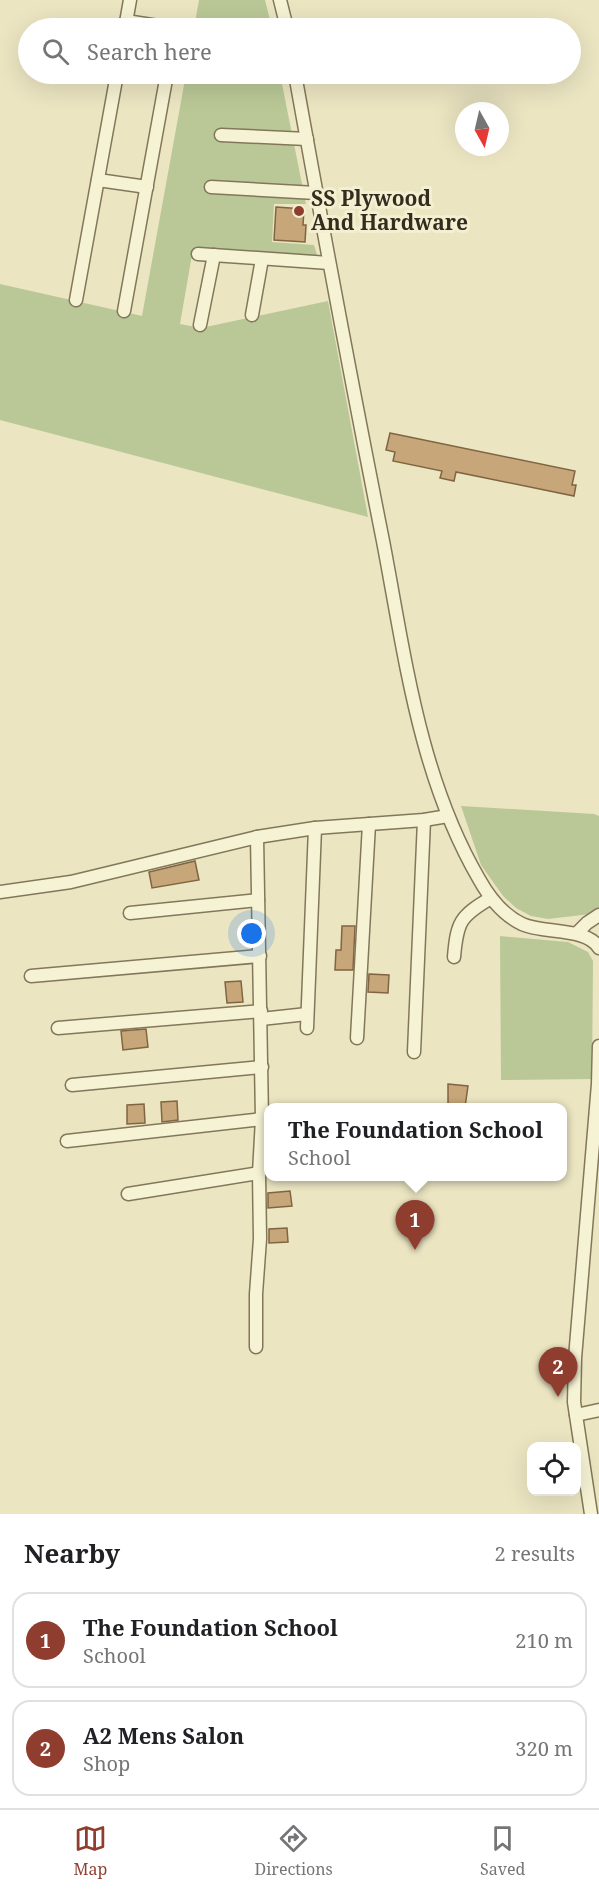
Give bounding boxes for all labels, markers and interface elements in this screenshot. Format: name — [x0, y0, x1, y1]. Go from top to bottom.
search box — [18, 18, 581, 84]
icon: search — [39, 35, 72, 68]
text: Search here — [87, 36, 212, 66]
north arrow — [455, 102, 509, 156]
place label: SS Plywood And Hardware — [311, 184, 468, 236]
marker: SS Plywood And Hardware — [292, 204, 306, 218]
your location — [237, 919, 266, 948]
popup — [264, 1103, 567, 1181]
text: The Foundation School — [288, 1114, 543, 1144]
text: School — [288, 1144, 351, 1171]
pin: 1 — [396, 1200, 434, 1250]
pin: 2 — [538, 1348, 578, 1397]
map controls — [527, 1442, 581, 1496]
button: locate — [527, 1442, 581, 1496]
text: Nearby — [24, 1535, 120, 1571]
text: 2 results — [495, 1540, 575, 1567]
text: The Foundation School — [83, 1612, 338, 1642]
text: 1 — [40, 1627, 51, 1654]
text: 210 m — [515, 1627, 573, 1654]
text: School — [83, 1642, 146, 1669]
text: A2 Mens Salon — [83, 1720, 244, 1750]
text: 2 — [40, 1735, 51, 1762]
text: 320 m — [515, 1735, 573, 1762]
text: Shop — [83, 1750, 130, 1777]
tab: Map — [74, 1822, 107, 1880]
tab: Directions — [255, 1822, 333, 1880]
tab: Saved — [480, 1822, 525, 1880]

